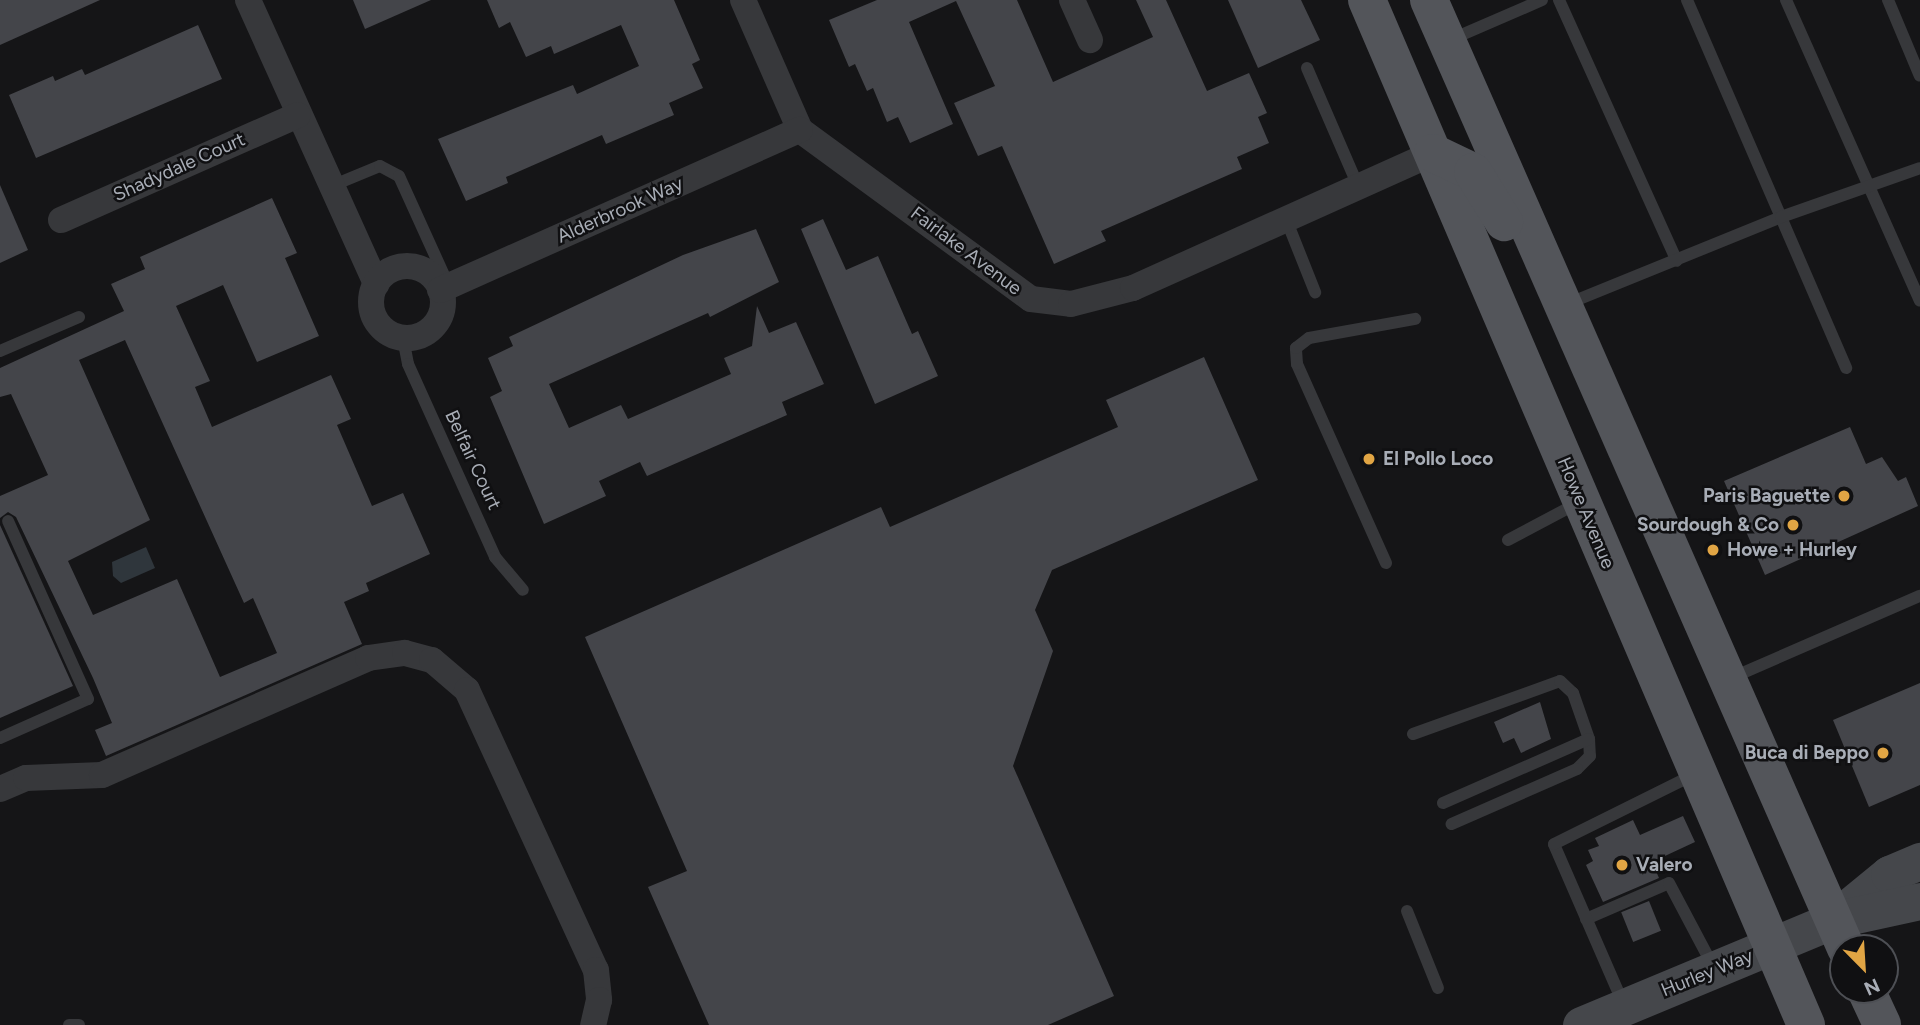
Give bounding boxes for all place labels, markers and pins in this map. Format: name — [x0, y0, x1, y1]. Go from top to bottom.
place label: El Pollo Loco — [1383, 448, 1493, 470]
marker: El Pollo Loco — [1361, 451, 1377, 467]
place label: Paris Baguette — [1703, 485, 1830, 507]
marker: Paris Baguette — [1836, 488, 1852, 504]
place label: Sourdough & Co — [1637, 514, 1779, 536]
marker: Sourdough & Co — [1785, 517, 1801, 533]
place label: Howe + Hurley — [1727, 539, 1857, 561]
marker: Howe + Hurley — [1705, 542, 1721, 558]
place label: Buca di Beppo — [1745, 742, 1869, 764]
marker: Buca di Beppo — [1875, 745, 1891, 761]
place label: Valero — [1636, 854, 1693, 876]
marker: Valero — [1614, 857, 1630, 873]

